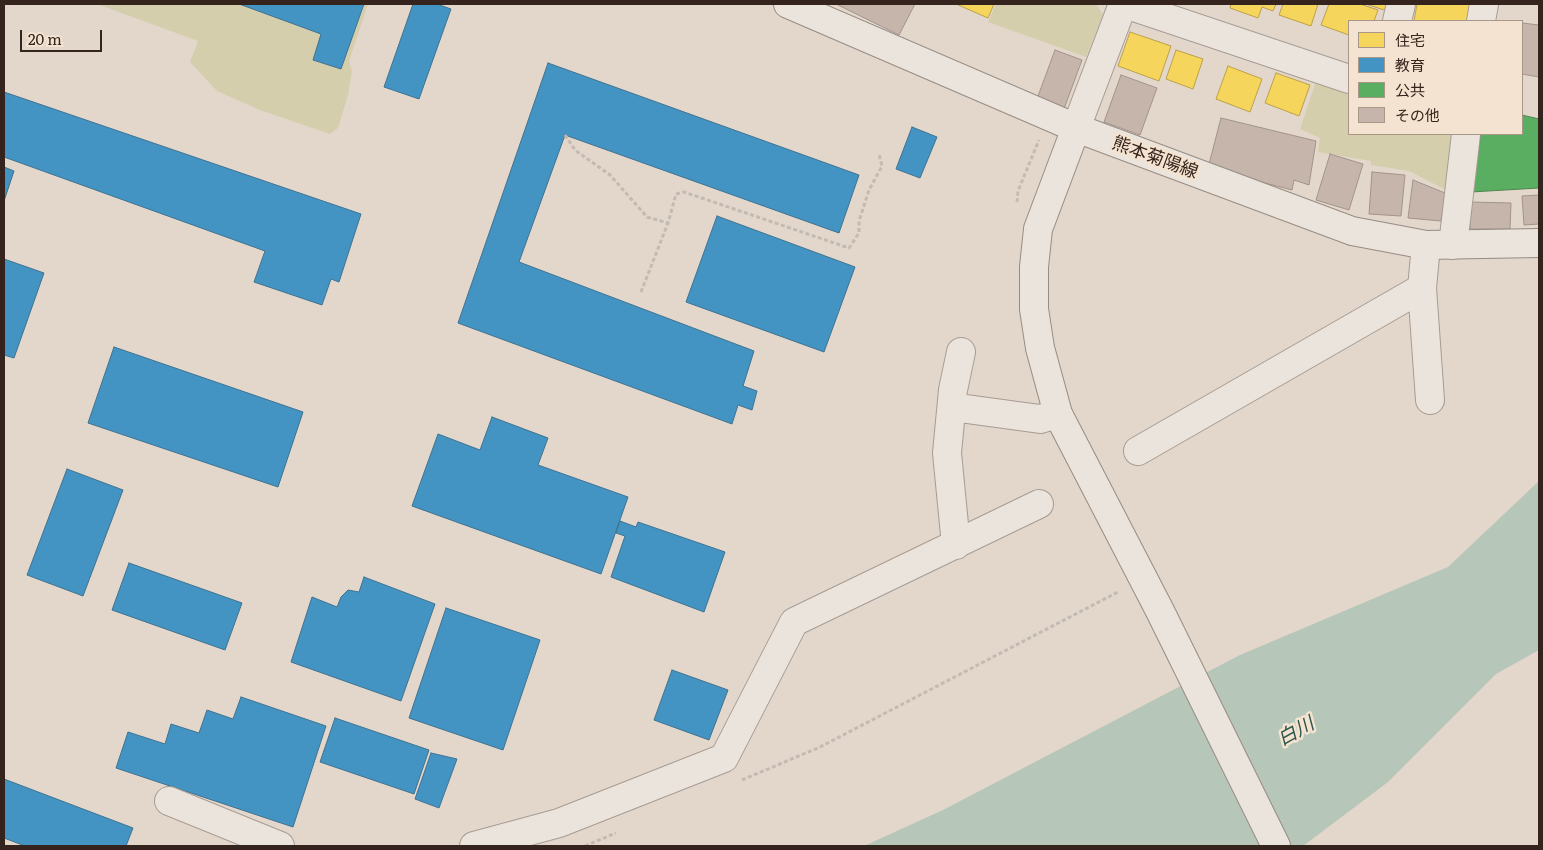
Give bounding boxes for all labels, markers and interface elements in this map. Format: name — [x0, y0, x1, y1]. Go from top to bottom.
scale bar — [22, 20, 105, 52]
legend — [1348, 20, 1523, 135]
text: 20 m — [28, 27, 62, 50]
text: 住宅 — [1395, 28, 1425, 51]
text: 教育 — [1395, 53, 1425, 76]
text: 公共 — [1395, 78, 1425, 101]
text: その他 — [1395, 103, 1440, 126]
street label: 熊本菊陽線 — [1109, 132, 1201, 184]
water label: 白川 — [1274, 713, 1318, 751]

